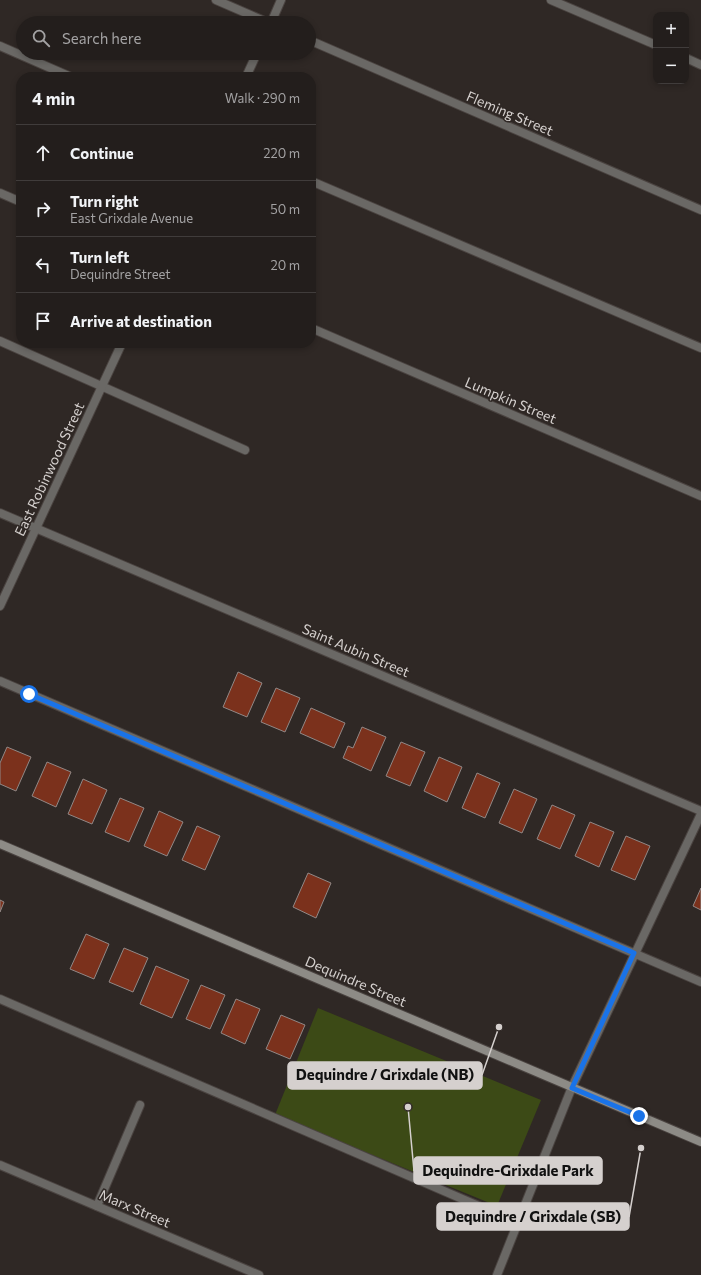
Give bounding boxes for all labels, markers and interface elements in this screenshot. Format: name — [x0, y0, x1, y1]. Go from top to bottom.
map controls — [653, 12, 689, 84]
button: + — [653, 12, 689, 48]
search box — [16, 16, 316, 60]
icon: search — [30, 27, 52, 49]
text: Search here — [62, 29, 141, 47]
button: − — [653, 48, 689, 84]
street label: Fleming Street — [464, 87, 556, 139]
text: 4 min — [32, 88, 75, 109]
text: Walk · 290 m — [225, 90, 300, 106]
icon: ahead — [32, 142, 54, 164]
text: Continue — [70, 144, 134, 162]
text: 220 m — [263, 145, 300, 161]
text: Turn right — [70, 192, 139, 210]
icon: right — [32, 198, 54, 220]
text: 50 m — [270, 201, 300, 217]
text: East Grixdale Avenue — [70, 210, 193, 226]
text: Turn left — [70, 248, 129, 266]
icon: left — [32, 254, 54, 276]
text: 20 m — [271, 257, 300, 273]
text: Dequindre Street — [70, 266, 171, 282]
icon: arrive — [32, 310, 54, 332]
text: Arrive at destination — [70, 312, 212, 330]
street label: Lumpkin Street — [463, 373, 560, 427]
street label: East Robinwood Street — [11, 399, 88, 538]
street label: Saint Aubin Street — [300, 620, 413, 680]
route start — [20, 685, 38, 703]
street label: Dequindre Street — [303, 952, 409, 1010]
callout: Dequindre / Grixdale (NB) — [288, 1062, 482, 1089]
text: Dequindre / Grixdale (NB) — [296, 1065, 474, 1083]
route end — [630, 1107, 648, 1125]
callout: Dequindre-Grixdale Park — [414, 1157, 602, 1184]
text: Dequindre-Grixdale Park — [422, 1161, 594, 1179]
street label: Marx Street — [97, 1185, 173, 1231]
callout: Dequindre / Grixdale (SB) — [437, 1203, 629, 1230]
text: Dequindre / Grixdale (SB) — [445, 1207, 621, 1225]

